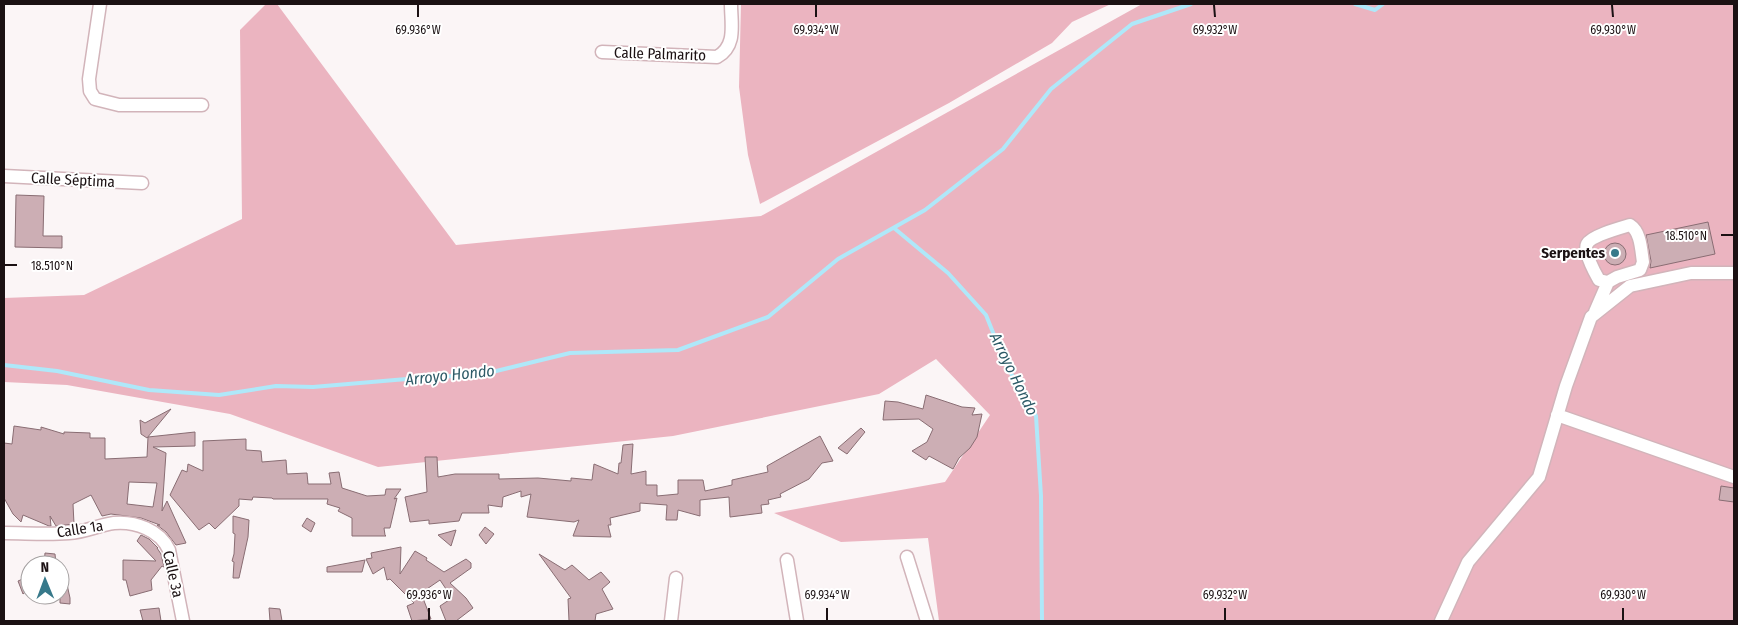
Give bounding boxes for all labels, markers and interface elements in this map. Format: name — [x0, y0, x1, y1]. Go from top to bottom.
text: 69.936°W — [395, 23, 441, 37]
text: 69.934°W — [793, 23, 839, 37]
text: 69.932°W — [1193, 23, 1237, 37]
text: 69.930°W — [1590, 23, 1636, 37]
street label: Calle Palmarito — [614, 43, 706, 65]
street label: Calle Séptima — [31, 169, 115, 191]
text: 18.510°N — [1665, 229, 1707, 243]
place label: Serpentes — [1541, 244, 1605, 262]
marker: Serpentes — [1609, 247, 1621, 259]
text: 18.510°N — [31, 259, 73, 273]
water label: Arroyo Hondo — [985, 329, 1042, 418]
water label: Arroyo Hondo — [403, 361, 496, 389]
street label: Calle 1a — [56, 516, 104, 542]
street label: Calle 3a — [159, 549, 187, 599]
north arrow — [20, 555, 70, 605]
text: N — [40, 559, 49, 576]
text: 69.936°W — [406, 588, 452, 602]
text: 69.934°W — [804, 588, 850, 602]
text: 69.932°W — [1203, 588, 1247, 602]
text: 69.930°W — [1600, 588, 1646, 602]

